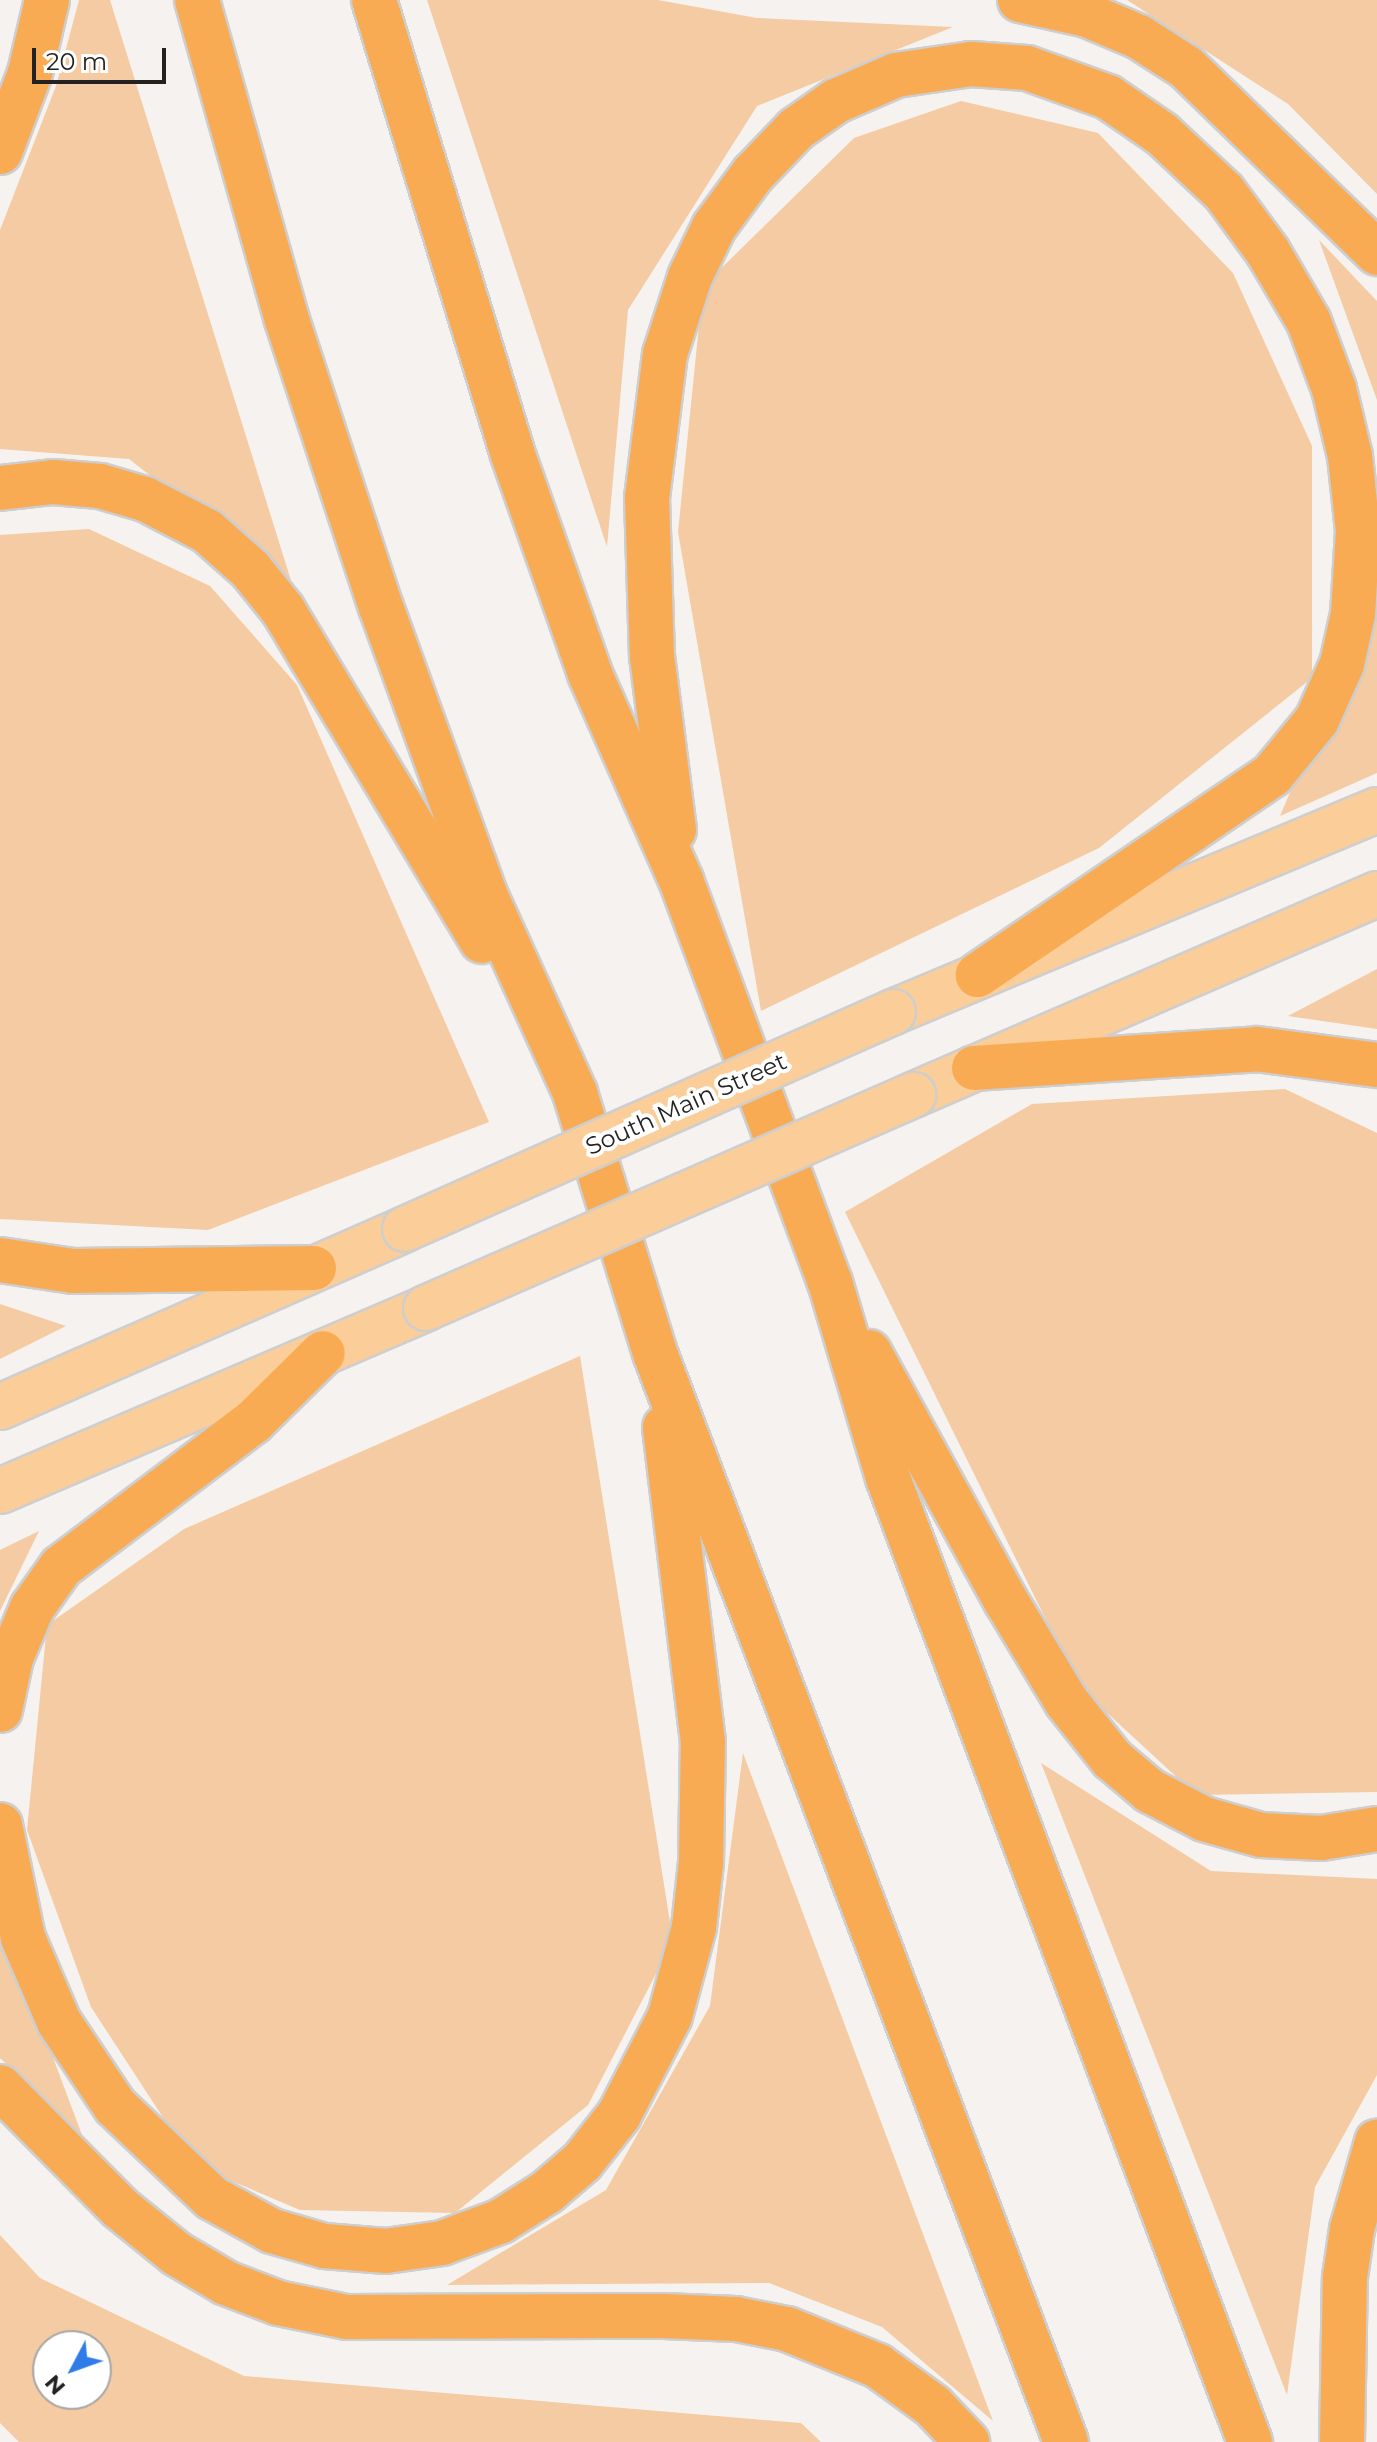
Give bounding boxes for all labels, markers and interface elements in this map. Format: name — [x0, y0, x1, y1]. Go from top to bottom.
scale bar — [36, 32, 170, 82]
text: 20 m — [46, 47, 107, 76]
street label: South Main Street — [581, 1047, 791, 1161]
north arrow — [32, 2330, 112, 2410]
text: N — [39, 2369, 71, 2400]

